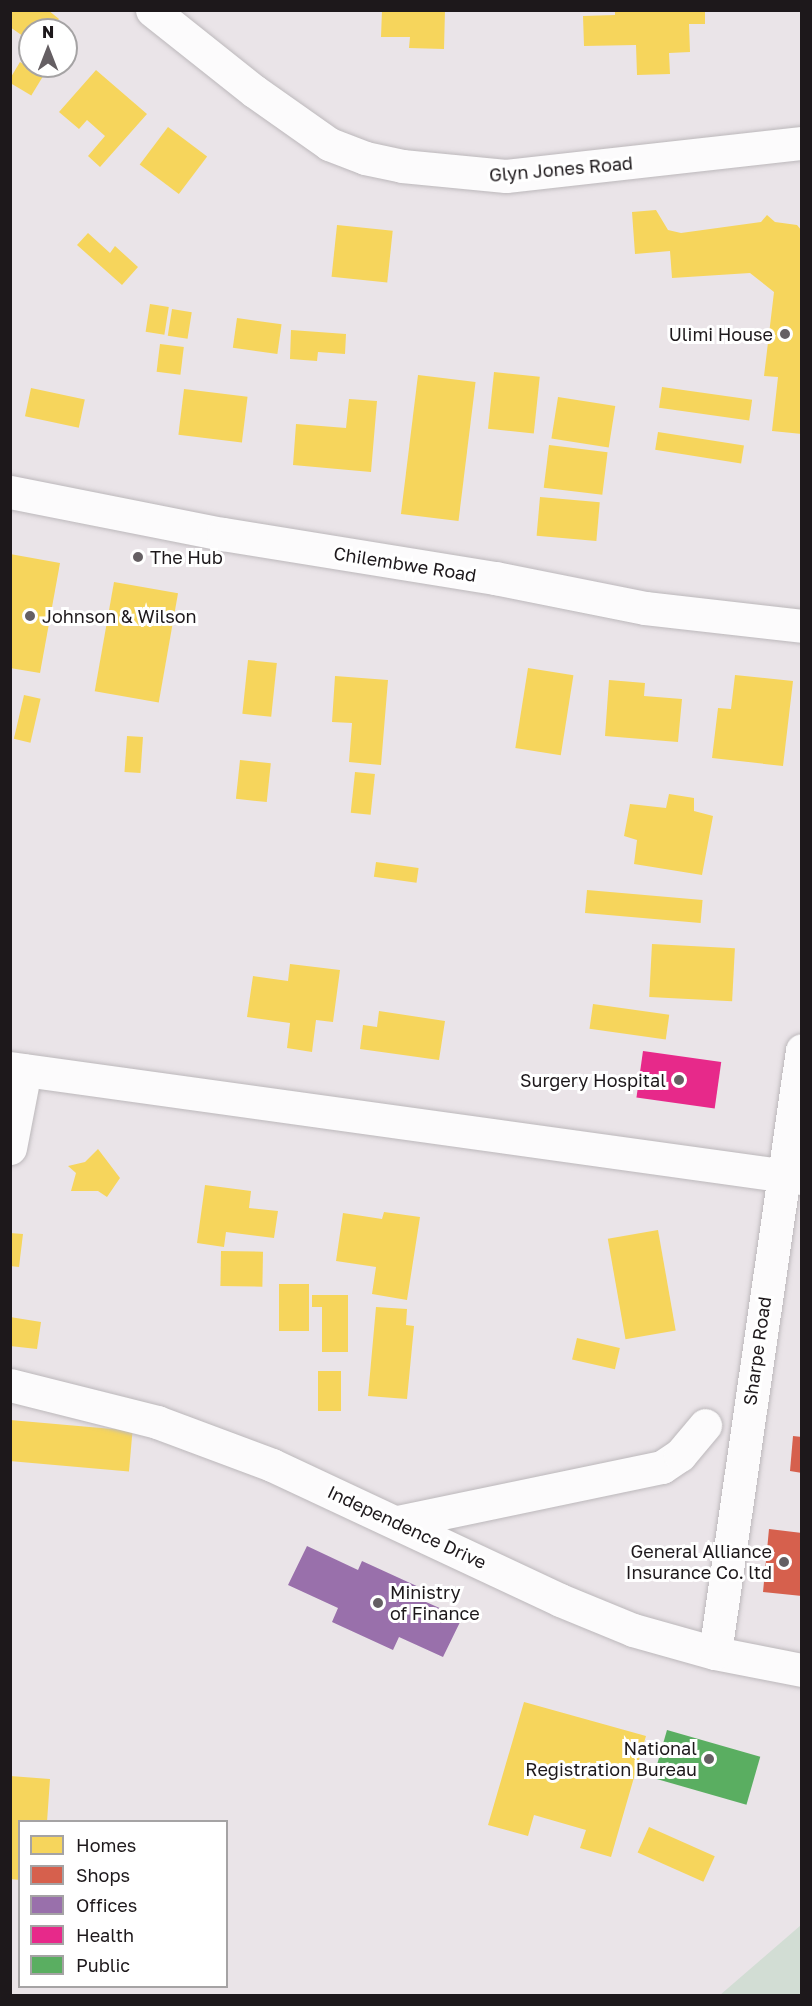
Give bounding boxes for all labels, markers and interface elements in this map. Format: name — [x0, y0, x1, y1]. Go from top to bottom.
north arrow — [18, 18, 78, 78]
text: N — [42, 22, 54, 42]
street label: Glyn Jones Road — [488, 152, 634, 186]
place label: Ulimi House — [669, 323, 773, 345]
marker: Ulimi House — [778, 327, 792, 341]
street label: Chilembwe Road — [332, 542, 478, 586]
place label: The Hub — [150, 546, 223, 568]
marker: The Hub — [131, 550, 145, 564]
place label: Johnson & Wilson — [42, 605, 197, 627]
marker: Johnson & Wilson — [23, 609, 37, 623]
place label: Surgery Hospital — [520, 1069, 666, 1091]
marker: Surgery Hospital — [670, 1071, 688, 1089]
street label: Sharpe Road — [739, 1295, 775, 1407]
street label: Independence Drive — [324, 1481, 490, 1573]
place label: General Alliance Insurance Co. ltd — [626, 1541, 772, 1584]
marker: General Alliance Insurance Co. ltd — [777, 1555, 791, 1569]
place label: Ministry of Finance — [390, 1582, 480, 1624]
marker: Ministry of Finance — [371, 1596, 385, 1610]
place label: National Registration Bureau — [525, 1738, 697, 1780]
marker: National Registration Bureau — [702, 1752, 716, 1766]
legend — [18, 1820, 228, 1988]
text: Homes — [76, 1834, 136, 1856]
text: Shops — [76, 1864, 130, 1886]
text: Offices — [76, 1894, 137, 1916]
text: Health — [76, 1924, 134, 1946]
text: Public — [76, 1954, 130, 1976]

